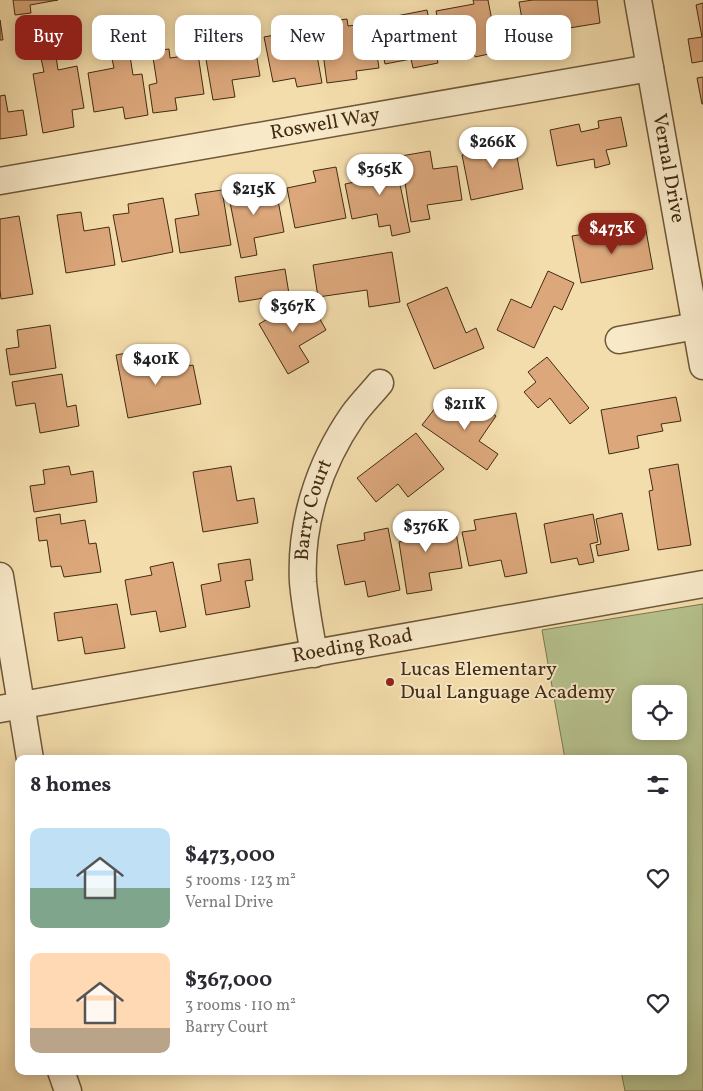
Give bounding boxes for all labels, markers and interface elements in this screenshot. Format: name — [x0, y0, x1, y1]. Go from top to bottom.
chip: Buy — [15, 15, 82, 60]
chip: Rent — [92, 15, 165, 60]
chip: Filters — [175, 15, 261, 60]
chip: New — [271, 15, 343, 60]
chip: Apartment — [353, 15, 476, 60]
chip: House — [486, 15, 571, 60]
street label: Roswell Way — [268, 101, 382, 148]
street label: Vernal Drive — [644, 112, 691, 225]
pin: $266K — [458, 126, 528, 169]
text: $266K — [470, 132, 516, 154]
pin: $365K — [345, 154, 415, 196]
text: $365K — [357, 159, 403, 181]
pin: $215K — [219, 174, 289, 216]
text: $215K — [233, 179, 275, 201]
pin: $473K — [577, 212, 647, 255]
text: $473K — [589, 218, 635, 240]
pin: $367K — [258, 290, 328, 333]
text: $367K — [270, 296, 316, 318]
pin: $401K — [121, 344, 191, 386]
text: $401K — [133, 349, 179, 371]
pin: $211K — [430, 388, 500, 431]
text: $211K — [444, 394, 486, 416]
street label: Barry Court — [289, 455, 340, 562]
pin: $376K — [391, 510, 461, 553]
text: $376K — [404, 516, 448, 538]
street label: Roeding Road — [290, 622, 415, 671]
place label: Lucas Elementary Dual Language Academy — [400, 656, 615, 707]
marker: Lucas Elementary Dual Language Academy — [384, 676, 396, 688]
map controls — [632, 685, 687, 740]
button: locate — [632, 685, 687, 740]
text: 8 homes — [30, 771, 111, 800]
icon: filters — [644, 771, 672, 799]
text: $473,000 — [185, 841, 275, 870]
icon: home — [70, 848, 130, 908]
icon: heart — [644, 864, 672, 892]
text: 5 rooms · 123 m² — [185, 870, 296, 892]
text: Vernal Drive — [185, 892, 273, 914]
text: $367,000 — [185, 966, 272, 995]
icon: home — [70, 973, 130, 1033]
icon: heart — [644, 989, 672, 1017]
text: 3 rooms · 110 m² — [185, 995, 296, 1017]
text: Barry Court — [185, 1017, 268, 1039]

